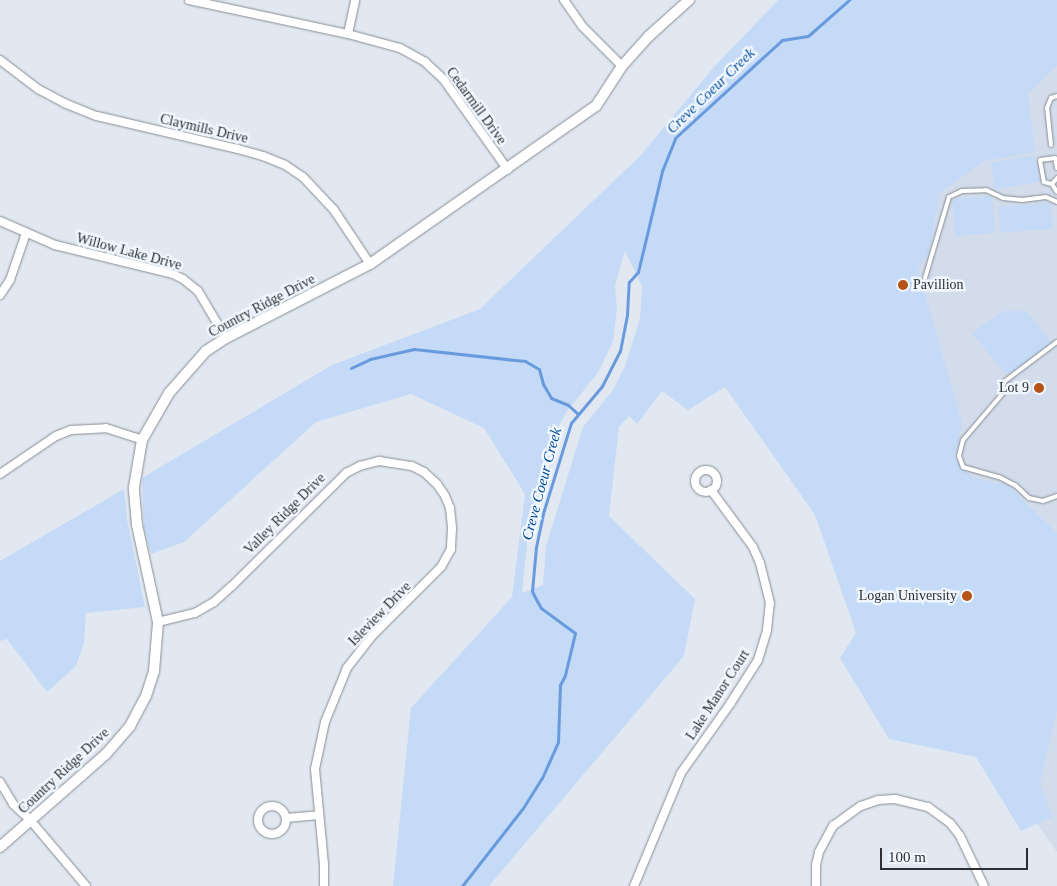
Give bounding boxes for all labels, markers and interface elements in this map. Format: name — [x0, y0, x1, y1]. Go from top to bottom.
water label: Creve Coeur Creek — [663, 44, 759, 138]
street label: Cedarmill Drive — [442, 64, 510, 148]
street label: Claymills Drive — [158, 111, 250, 147]
street label: Willow Lake Drive — [75, 230, 183, 274]
street label: Country Ridge Drive — [206, 271, 318, 341]
place label: Pavillion — [913, 277, 964, 293]
marker: Pavillion — [897, 279, 909, 291]
place label: Lot 9 — [999, 380, 1029, 396]
marker: Lot 9 — [1033, 382, 1045, 394]
water label: Creve Coeur Creek — [518, 426, 566, 542]
street label: Valley Ridge Drive — [241, 470, 329, 558]
street label: Isleview Drive — [345, 578, 415, 650]
place label: Logan University — [859, 588, 957, 604]
marker: Logan University — [961, 590, 973, 602]
street label: Lake Manor Court — [683, 647, 753, 743]
street label: Country Ridge Drive — [15, 725, 113, 817]
scale bar — [882, 838, 1030, 870]
text: 100 m — [888, 849, 926, 865]

